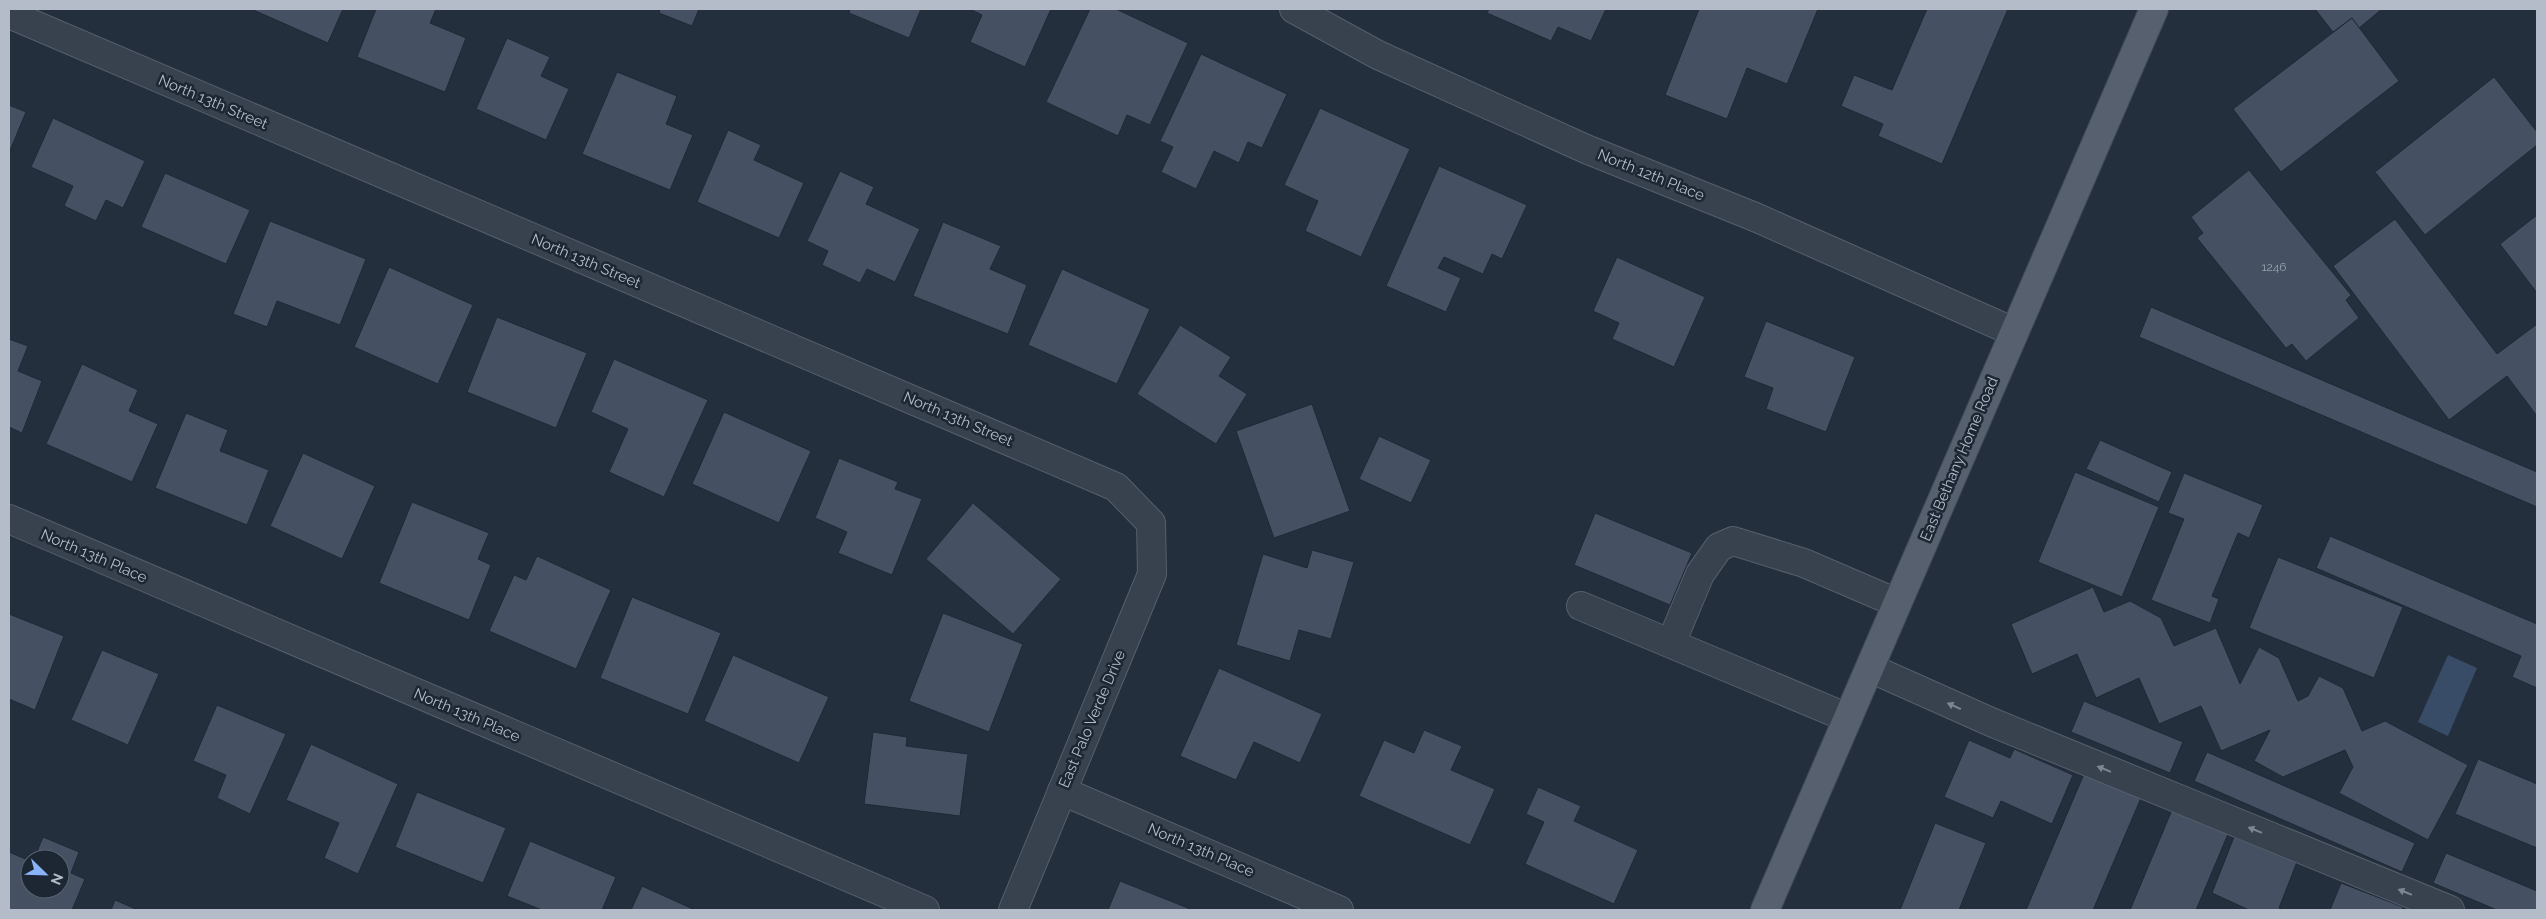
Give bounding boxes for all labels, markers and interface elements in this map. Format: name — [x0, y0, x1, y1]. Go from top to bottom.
street label: North 13th Street — [156, 71, 270, 133]
street label: North 12th Place — [1595, 145, 1707, 205]
street label: North 13th Street — [529, 230, 643, 292]
house number: 1246 — [2261, 260, 2287, 274]
street label: East Bethany Home Road — [1916, 374, 2002, 544]
street label: North 13th Street — [901, 388, 1015, 450]
street label: North 13th Place — [38, 525, 150, 587]
street label: East Palo Verde Drive — [1055, 647, 1129, 791]
street label: North 13th Place — [411, 684, 523, 746]
one-way arrow — [1947, 701, 1961, 709]
one-way arrow — [2097, 764, 2111, 772]
street label: North 13th Place — [1145, 819, 1257, 881]
one-way arrow — [2247, 826, 2262, 834]
north arrow — [20, 849, 70, 899]
text: N — [48, 871, 66, 887]
one-way arrow — [2398, 887, 2412, 895]

